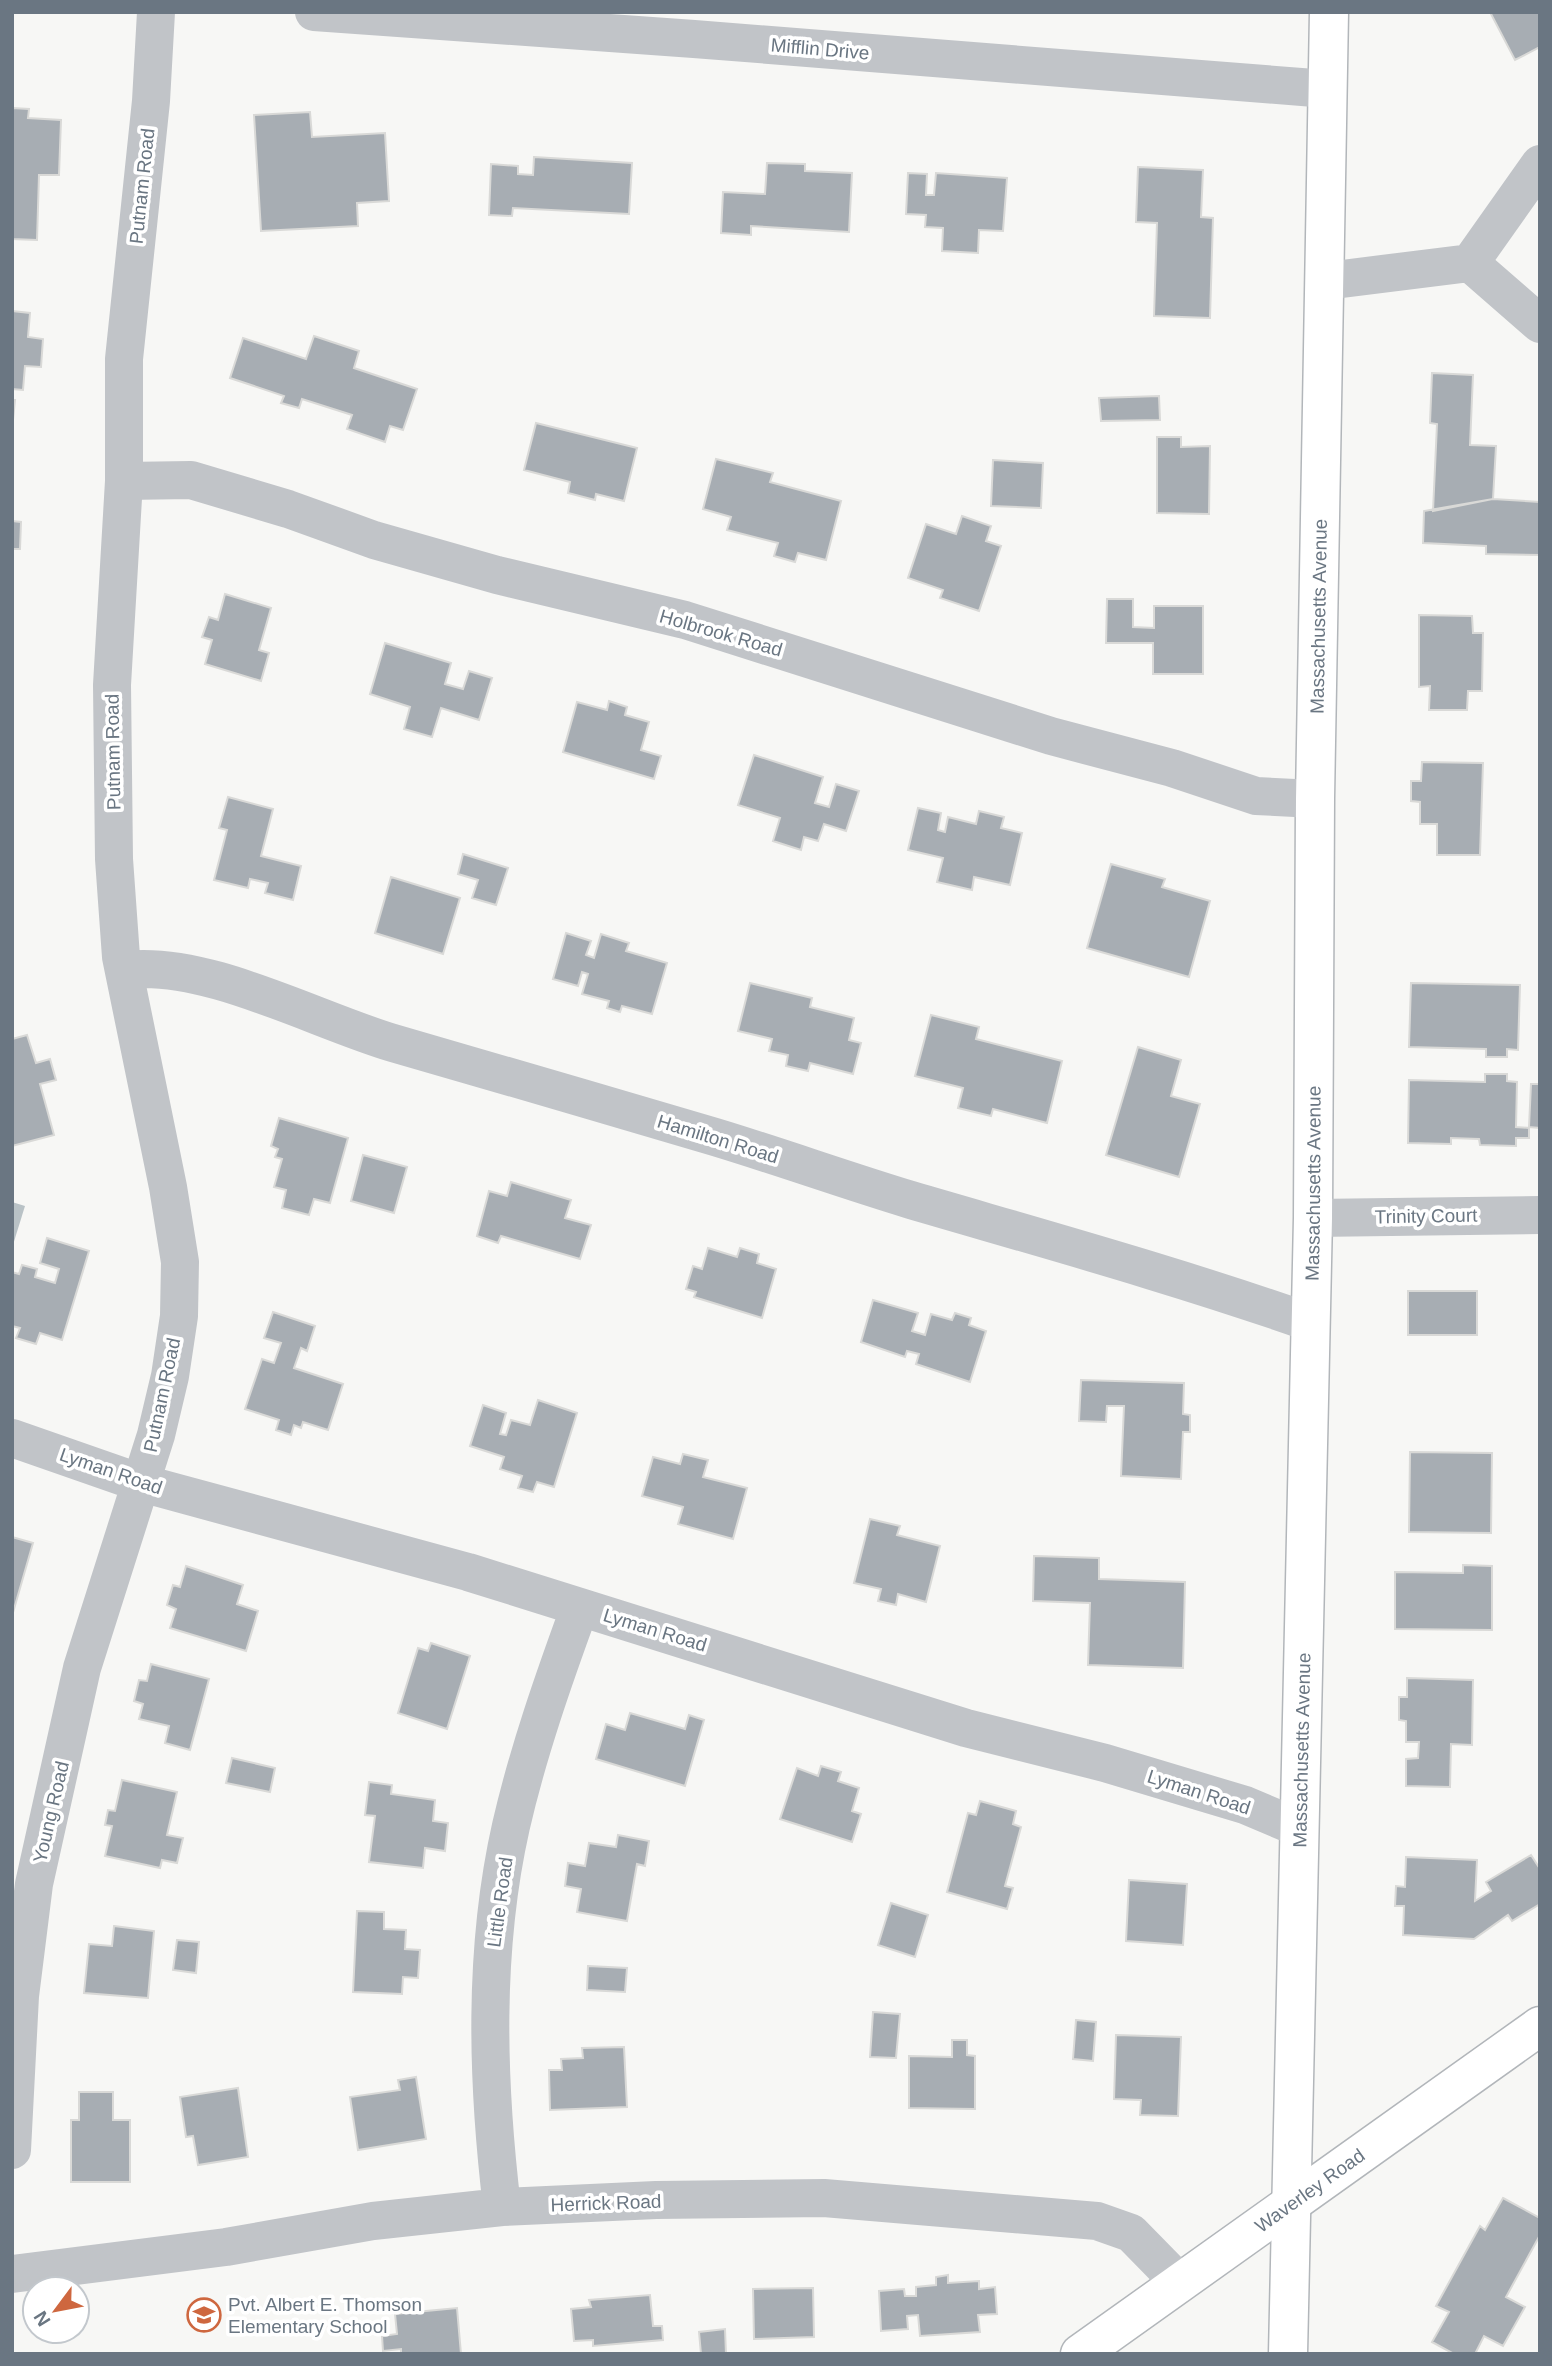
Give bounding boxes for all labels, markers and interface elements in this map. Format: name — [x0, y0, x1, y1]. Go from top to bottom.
street label: Mifflin Drive — [770, 34, 870, 64]
street label: Putnam Road — [125, 127, 159, 245]
street label: Massachusetts Avenue — [1306, 519, 1330, 714]
street label: Holbrook Road — [657, 605, 785, 661]
street label: Putnam Road — [101, 694, 125, 810]
street label: Massachusetts Avenue — [1301, 1086, 1324, 1281]
street label: Hamilton Road — [655, 1111, 781, 1167]
street label: Trinity Court — [1374, 1205, 1478, 1227]
street label: Putnam Road — [140, 1336, 184, 1454]
street label: Lyman Road — [57, 1444, 165, 1498]
street label: Lyman Road — [601, 1604, 709, 1656]
street label: Massachusetts Avenue — [1289, 1652, 1314, 1848]
street label: Young Road — [29, 1759, 73, 1865]
street label: Lyman Road — [1145, 1765, 1253, 1819]
street label: Little Road — [483, 1856, 517, 1948]
street label: Waverley Road — [1251, 2144, 1368, 2236]
street label: Herrick Road — [550, 2191, 662, 2215]
north arrow — [21, 2275, 91, 2345]
place label: Pvt. Albert E. Thomson Elementary School — [228, 2294, 422, 2337]
school or university icon: Pvt. Albert E. Thomson Elementary School — [185, 2296, 223, 2334]
text: N — [29, 2307, 55, 2330]

